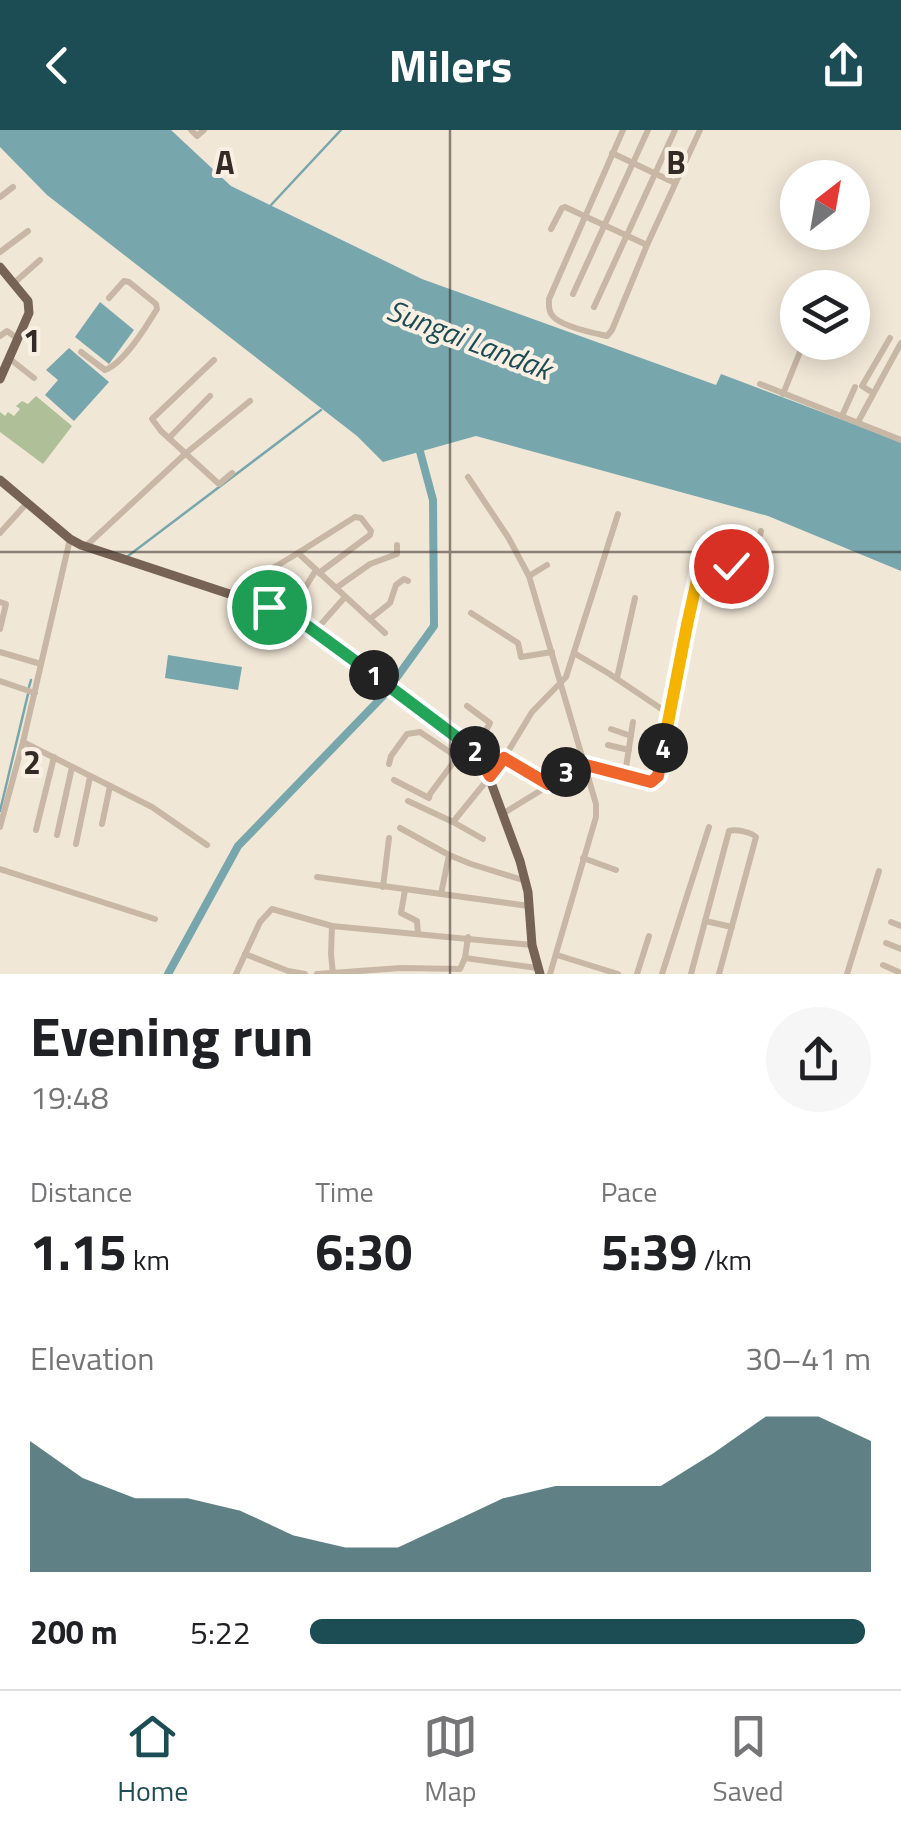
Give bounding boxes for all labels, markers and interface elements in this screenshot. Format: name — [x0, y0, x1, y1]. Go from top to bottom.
text: Milers — [389, 31, 512, 99]
icon: back — [30, 38, 85, 93]
icon: share — [816, 38, 871, 93]
text: A — [215, 138, 235, 186]
text: B — [666, 138, 686, 186]
north arrow — [780, 160, 870, 250]
map controls — [780, 160, 870, 360]
button: layers — [780, 270, 870, 360]
water label: Sungai Landak — [381, 287, 562, 393]
text: 1 — [23, 316, 41, 364]
pin — [689, 524, 774, 609]
icon: check — [704, 539, 759, 594]
pin — [227, 565, 312, 650]
icon: arrive — [242, 580, 297, 635]
pin: 1 — [349, 650, 399, 700]
text: 1 — [366, 653, 382, 696]
pin: 4 — [638, 723, 688, 773]
pin: 2 — [450, 726, 500, 776]
text: 4 — [655, 726, 671, 769]
text: 2 — [467, 729, 483, 772]
text: 2 — [23, 738, 41, 786]
pin: 3 — [541, 747, 591, 797]
text: 3 — [558, 750, 574, 793]
text: Evening run — [30, 994, 313, 1077]
button: share — [766, 1007, 871, 1112]
text: 19:48 — [30, 1073, 109, 1121]
text: Distance — [30, 1170, 132, 1213]
text: Time — [315, 1170, 374, 1213]
text: Pace — [601, 1170, 657, 1213]
text: 1.15 — [30, 1213, 127, 1289]
text: 6:30 — [315, 1213, 412, 1289]
text: 5:39 — [601, 1213, 697, 1289]
text: km — [127, 1238, 170, 1281]
text: /km — [697, 1238, 752, 1281]
text: Elevation — [30, 1334, 154, 1382]
text: 30–41 m — [745, 1334, 871, 1382]
text: 200 m — [30, 1608, 118, 1656]
text: 5:22 — [190, 1608, 251, 1656]
tab: Home — [117, 1709, 188, 1812]
tab: Map — [423, 1709, 478, 1812]
tab: Saved — [712, 1709, 784, 1812]

